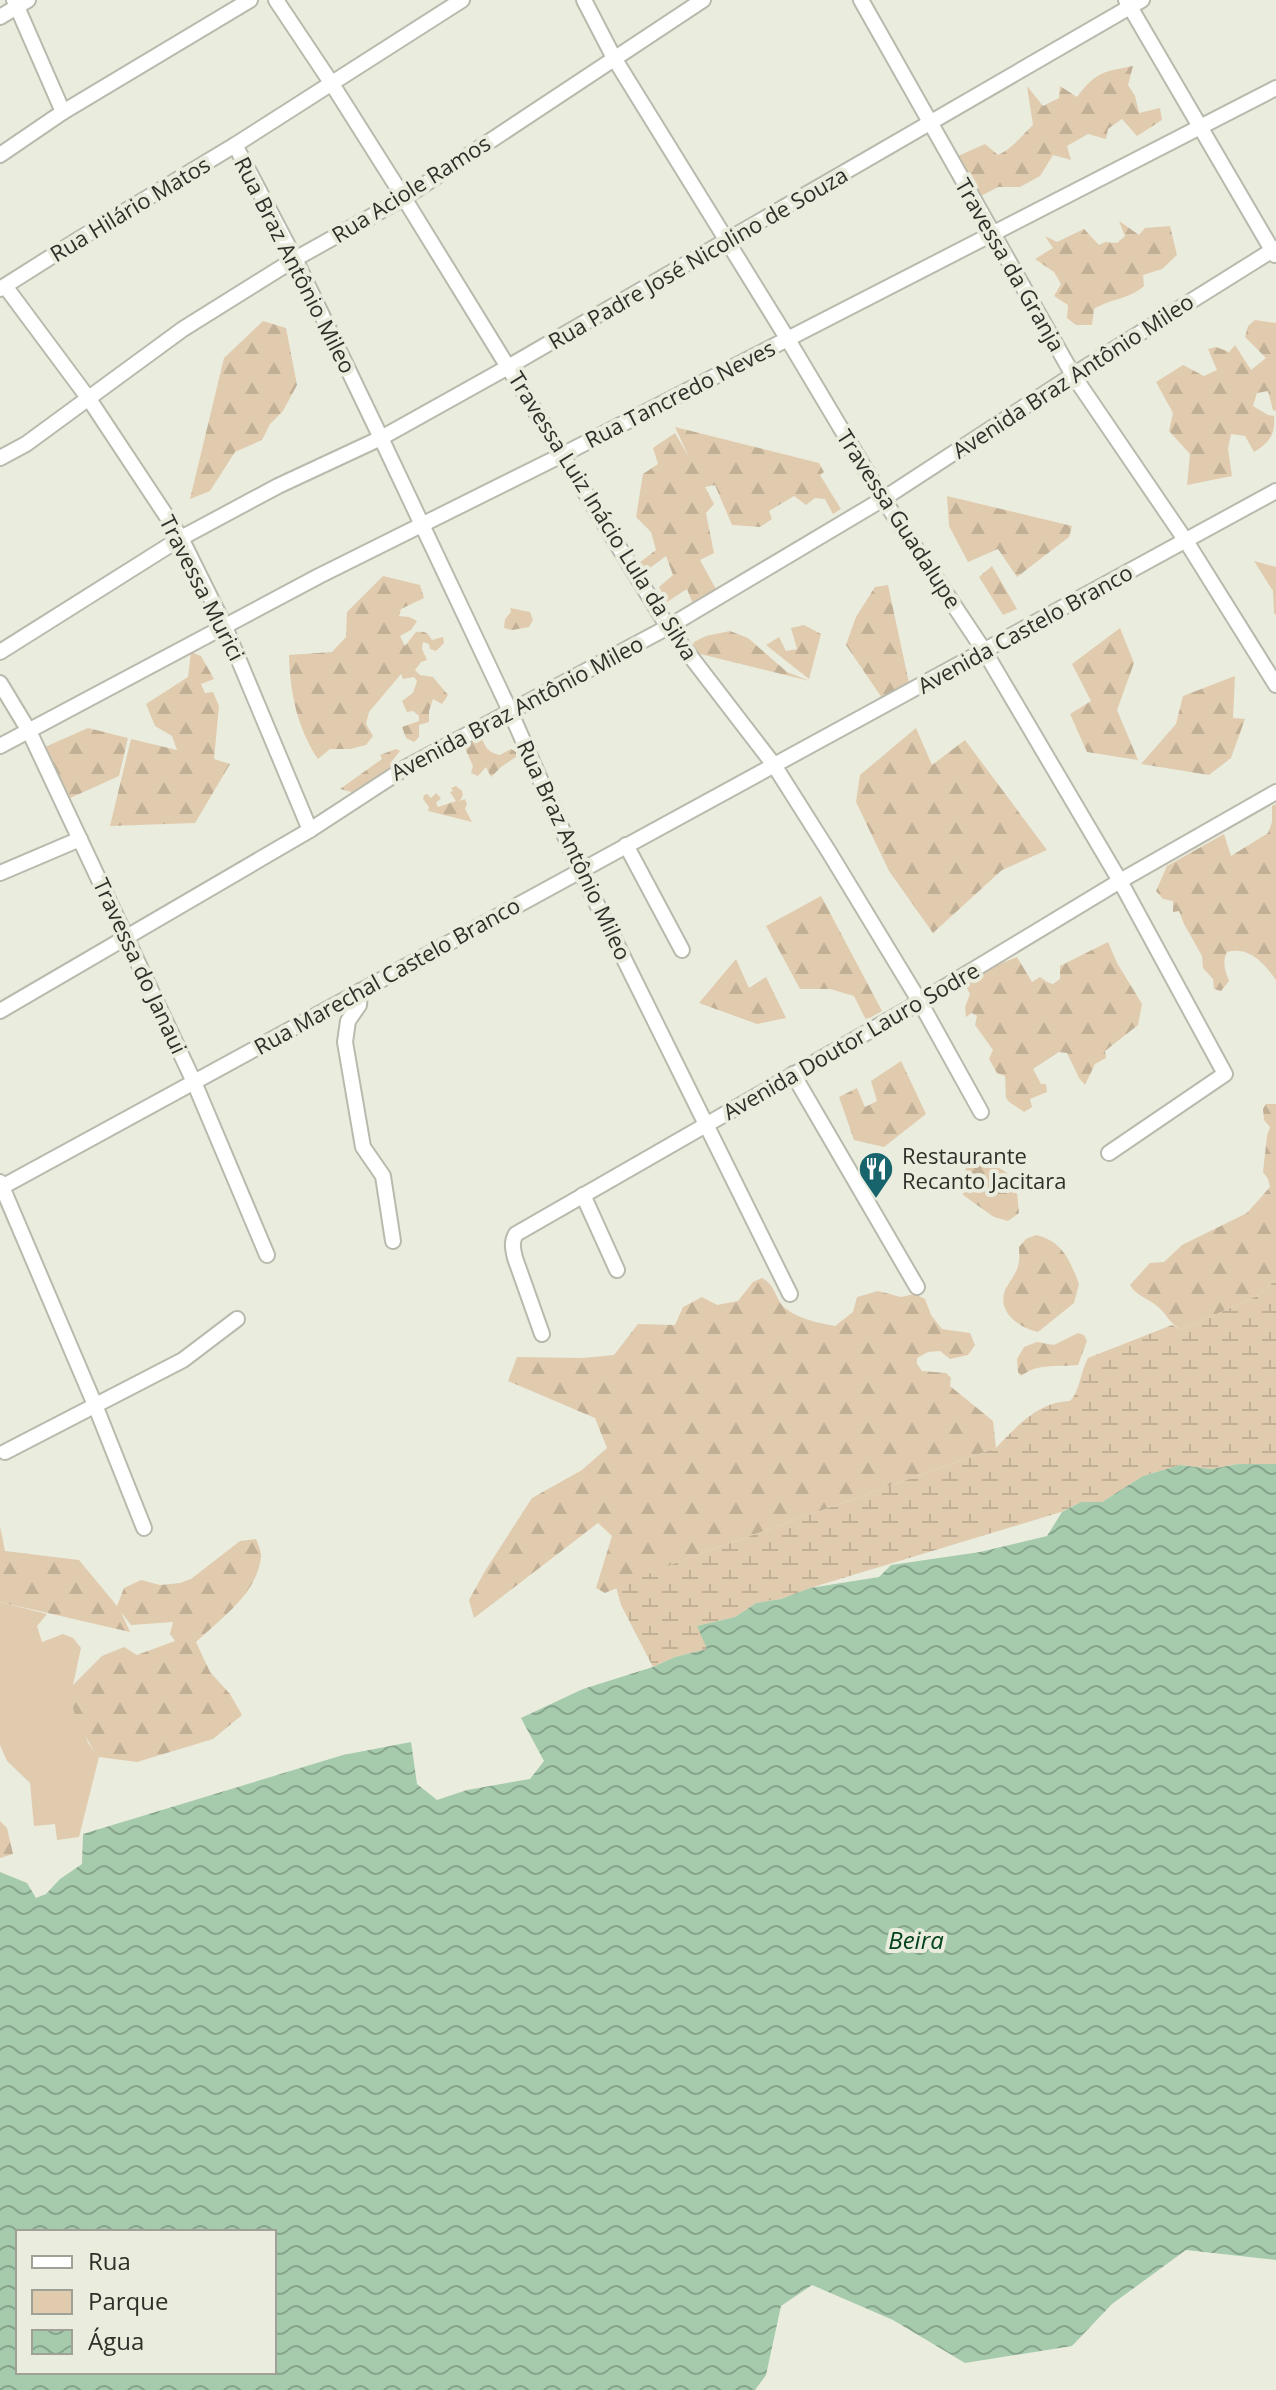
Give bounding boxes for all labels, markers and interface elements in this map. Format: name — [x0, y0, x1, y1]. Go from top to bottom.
street label: Rua Aciole Ramos — [325, 127, 495, 249]
street label: Rua Hilário Matos — [44, 149, 215, 268]
street label: Rua Braz Antônio Mileo — [228, 151, 364, 378]
street label: Rua Padre José Nicolino de Souza — [542, 159, 853, 355]
street label: Travessa da Granja — [949, 172, 1073, 357]
street label: Avenida Braz Antônio Mileo — [946, 286, 1199, 465]
street label: Rua Tancredo Neves — [579, 332, 780, 454]
street label: Travessa Luiz Inácio Lula da Silva — [502, 365, 705, 666]
street label: Travessa Guadalupe — [831, 423, 969, 614]
street label: Travessa Murici — [153, 510, 252, 665]
street label: Avenida Castelo Branco — [912, 556, 1137, 700]
street label: Avenida Braz Antônio Mileo — [385, 628, 648, 787]
street label: Rua Braz Antônio Mileo — [511, 735, 639, 964]
street label: Travessa do Janaui — [87, 873, 195, 1058]
street label: Rua Marechal Castelo Branco — [248, 889, 525, 1061]
street label: Avenida Doutor Lauro Sodre — [717, 954, 984, 1126]
place label: Restaurante Recanto Jacitara — [902, 1140, 1066, 1195]
restaurant icon: Restaurante Recanto Jacitara — [857, 1150, 895, 1200]
water label: Beira — [888, 1923, 944, 1956]
legend — [16, 2230, 276, 2374]
text: Rua — [88, 2244, 131, 2277]
text: Parque — [88, 2284, 168, 2317]
text: Água — [88, 2324, 144, 2357]

